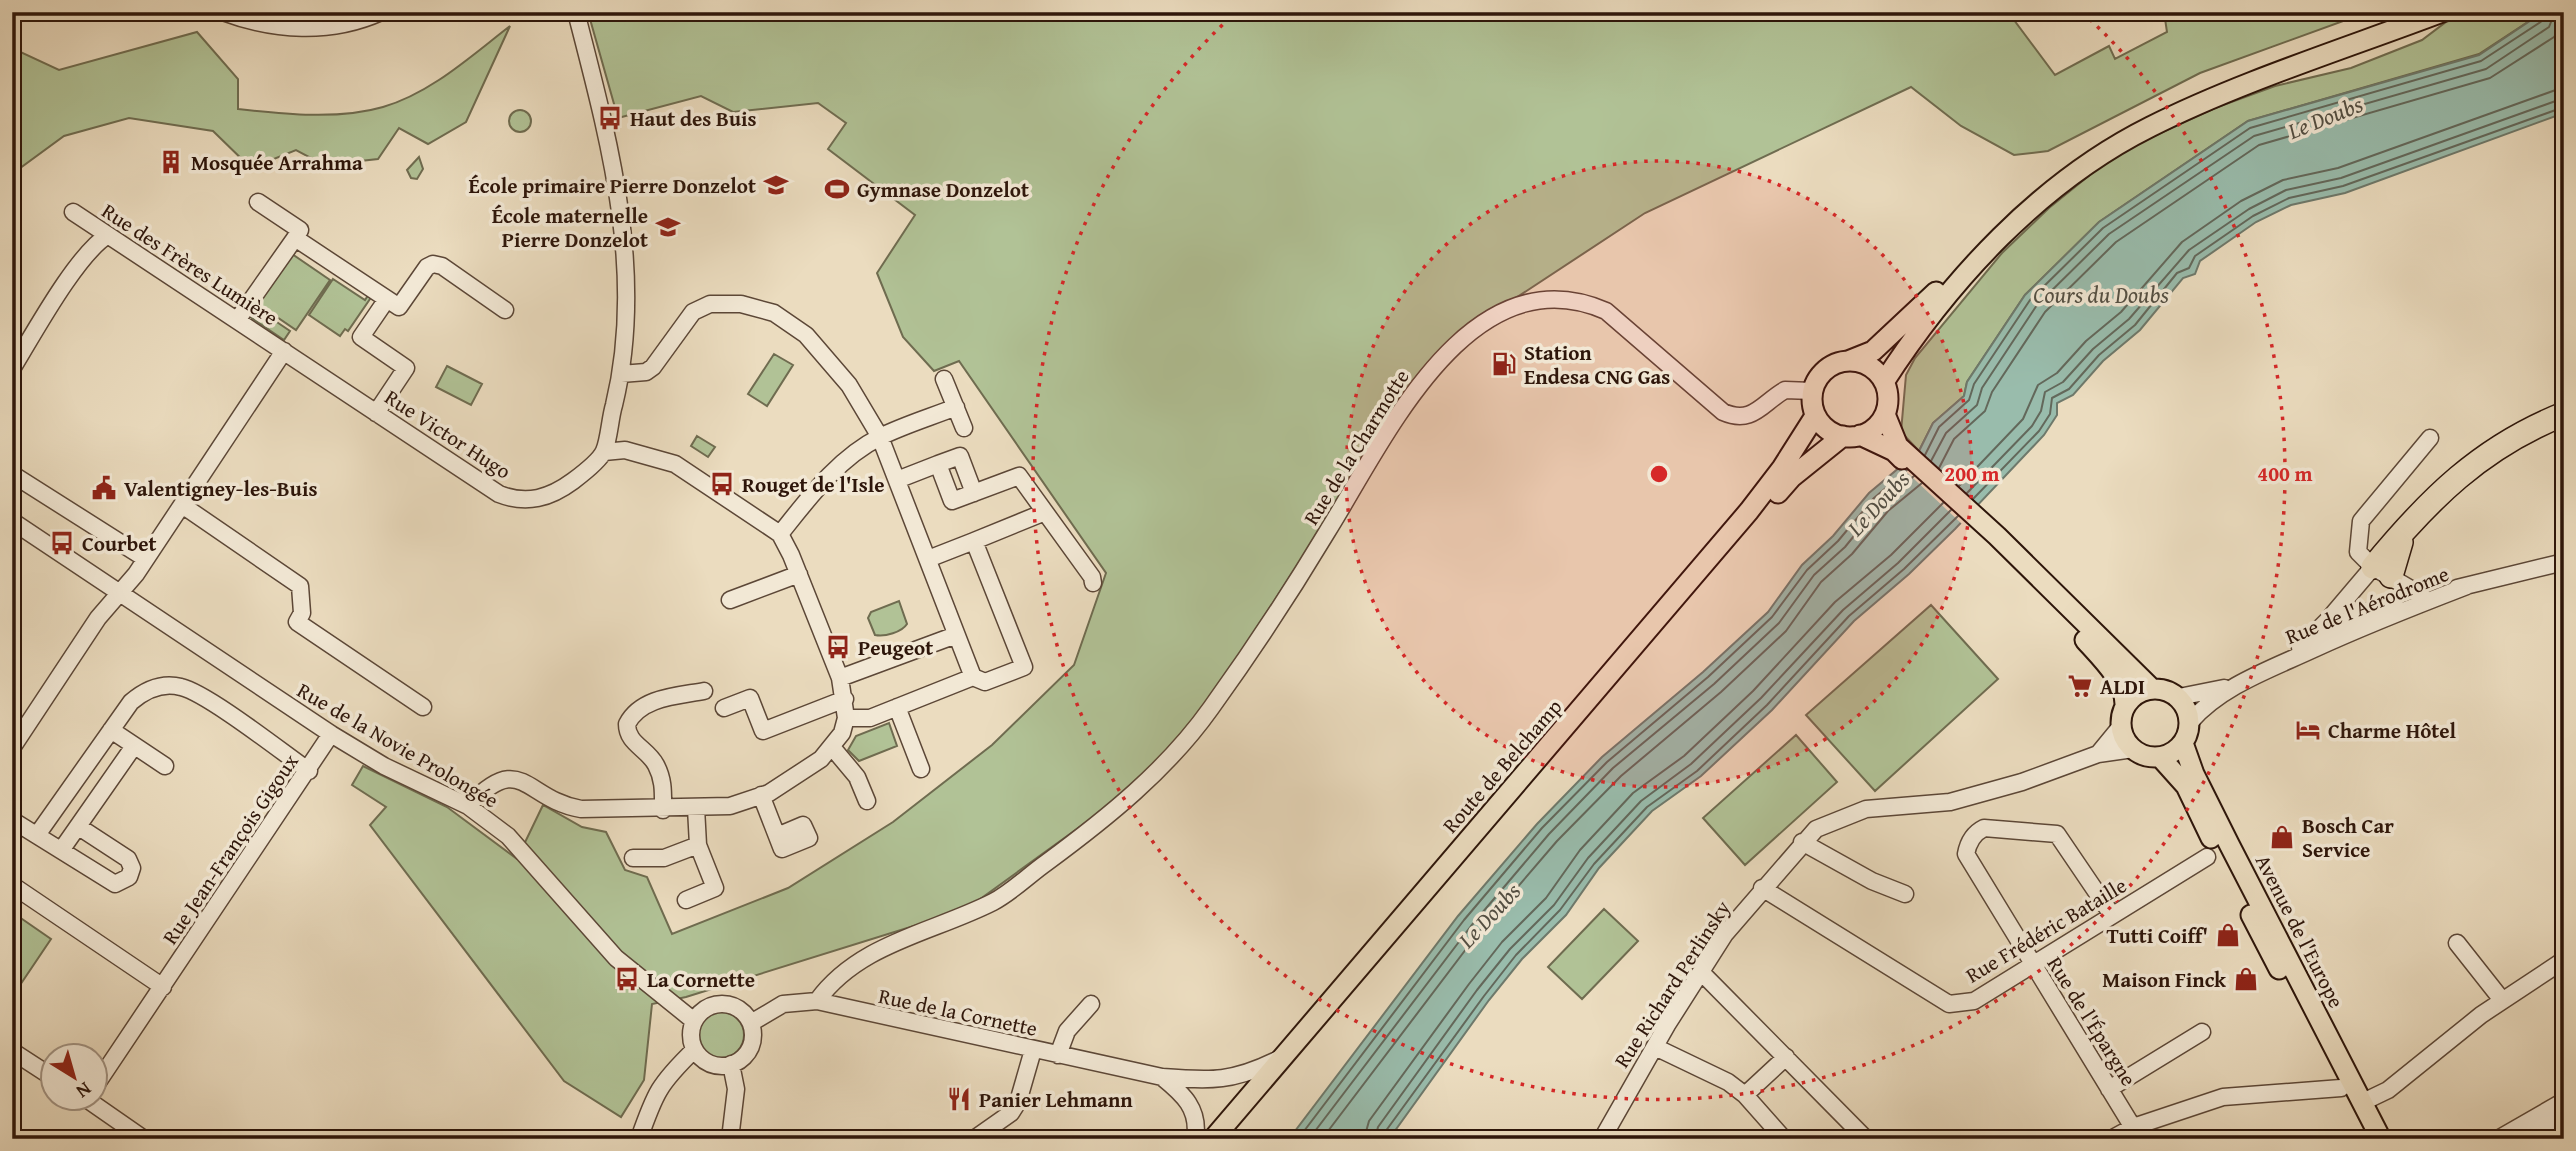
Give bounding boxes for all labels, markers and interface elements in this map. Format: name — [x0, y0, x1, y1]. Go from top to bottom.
water label: Le Doubs — [2282, 87, 2368, 147]
place label: Haut des Buis — [630, 103, 757, 134]
bus stop icon: Haut des Buis — [596, 104, 624, 132]
place label: Mosquée Arrahma — [191, 147, 363, 178]
building icon: Mosquée Arrahma — [157, 148, 185, 176]
place label: École primaire Pierre Donzelot — [469, 170, 756, 201]
school or university icon: École primaire Pierre Donzelot — [762, 171, 790, 199]
place label: Gymnase Donzelot — [857, 174, 1029, 205]
sports icon: Gymnase Donzelot — [823, 175, 851, 203]
street label: Rue des Frères Lumière — [96, 195, 284, 333]
place label: École maternelle Pierre Donzelot — [492, 200, 648, 255]
school or university icon: École maternelle Pierre Donzelot — [654, 213, 682, 241]
water label: Cours du Doubs — [2033, 278, 2170, 311]
place label: Station Endesa CNG Gas — [1524, 337, 1670, 392]
fuel station icon: Station Endesa CNG Gas — [1490, 350, 1518, 378]
street label: Rue de la Charmotte — [1296, 363, 1416, 531]
street label: Rue Victor Hugo — [379, 382, 517, 486]
text: 200 m — [1944, 458, 2000, 489]
text: 400 m — [2257, 458, 2313, 489]
centre of rings — [1647, 462, 1671, 486]
water label: Le Doubs — [1839, 463, 1917, 544]
place label: Rouget de l'Isle — [742, 469, 884, 500]
bus stop icon: Rouget de l'Isle — [708, 470, 736, 498]
place label: Valentigney-les-Buis — [124, 473, 317, 504]
public building icon: Valentigney-les-Buis — [90, 474, 118, 502]
place label: Courbet — [82, 528, 157, 559]
bus stop icon: Courbet — [48, 529, 76, 557]
street label: Rue de l'Aérodrome — [2281, 558, 2454, 652]
place label: Peugeot — [858, 632, 933, 663]
bus stop icon: Peugeot — [824, 633, 852, 661]
place label: ALDI — [2100, 671, 2145, 702]
supermarket icon: ALDI — [2066, 672, 2094, 700]
street label: Rue de la Novie Prolongée — [292, 675, 505, 815]
street label: Route de Belchamp — [1435, 692, 1569, 840]
place label: Charme Hôtel — [2328, 715, 2457, 746]
hotel icon: Charme Hôtel — [2294, 716, 2322, 744]
street label: Rue Jean-François Gigoux — [154, 747, 306, 951]
place label: Bosch Car Service — [2302, 810, 2394, 865]
shop icon: Bosch Car Service — [2268, 823, 2296, 851]
street label: Avenue de l'Europe — [2248, 849, 2352, 1013]
street label: Rue Frédéric Bataille — [1960, 870, 2133, 990]
water label: Le Doubs — [1450, 875, 1528, 956]
street label: Rue Richard Perlinsky — [1606, 894, 1738, 1074]
place label: Tutti Coiff' — [2106, 920, 2208, 951]
shop icon: Tutti Coiff' — [2214, 921, 2242, 949]
street label: Rue de l'Épargne — [2040, 950, 2144, 1092]
place label: La Cornette — [647, 964, 755, 995]
place label: Maison Finck — [2102, 964, 2227, 995]
bus stop icon: La Cornette — [613, 965, 641, 993]
shop icon: Maison Finck — [2232, 965, 2260, 993]
street label: Rue de la Cornette — [876, 980, 1040, 1044]
north arrow — [38, 1042, 108, 1112]
text: N — [70, 1076, 98, 1106]
place label: Panier Lehmann — [979, 1084, 1133, 1115]
restaurant icon: Panier Lehmann — [945, 1085, 973, 1113]

